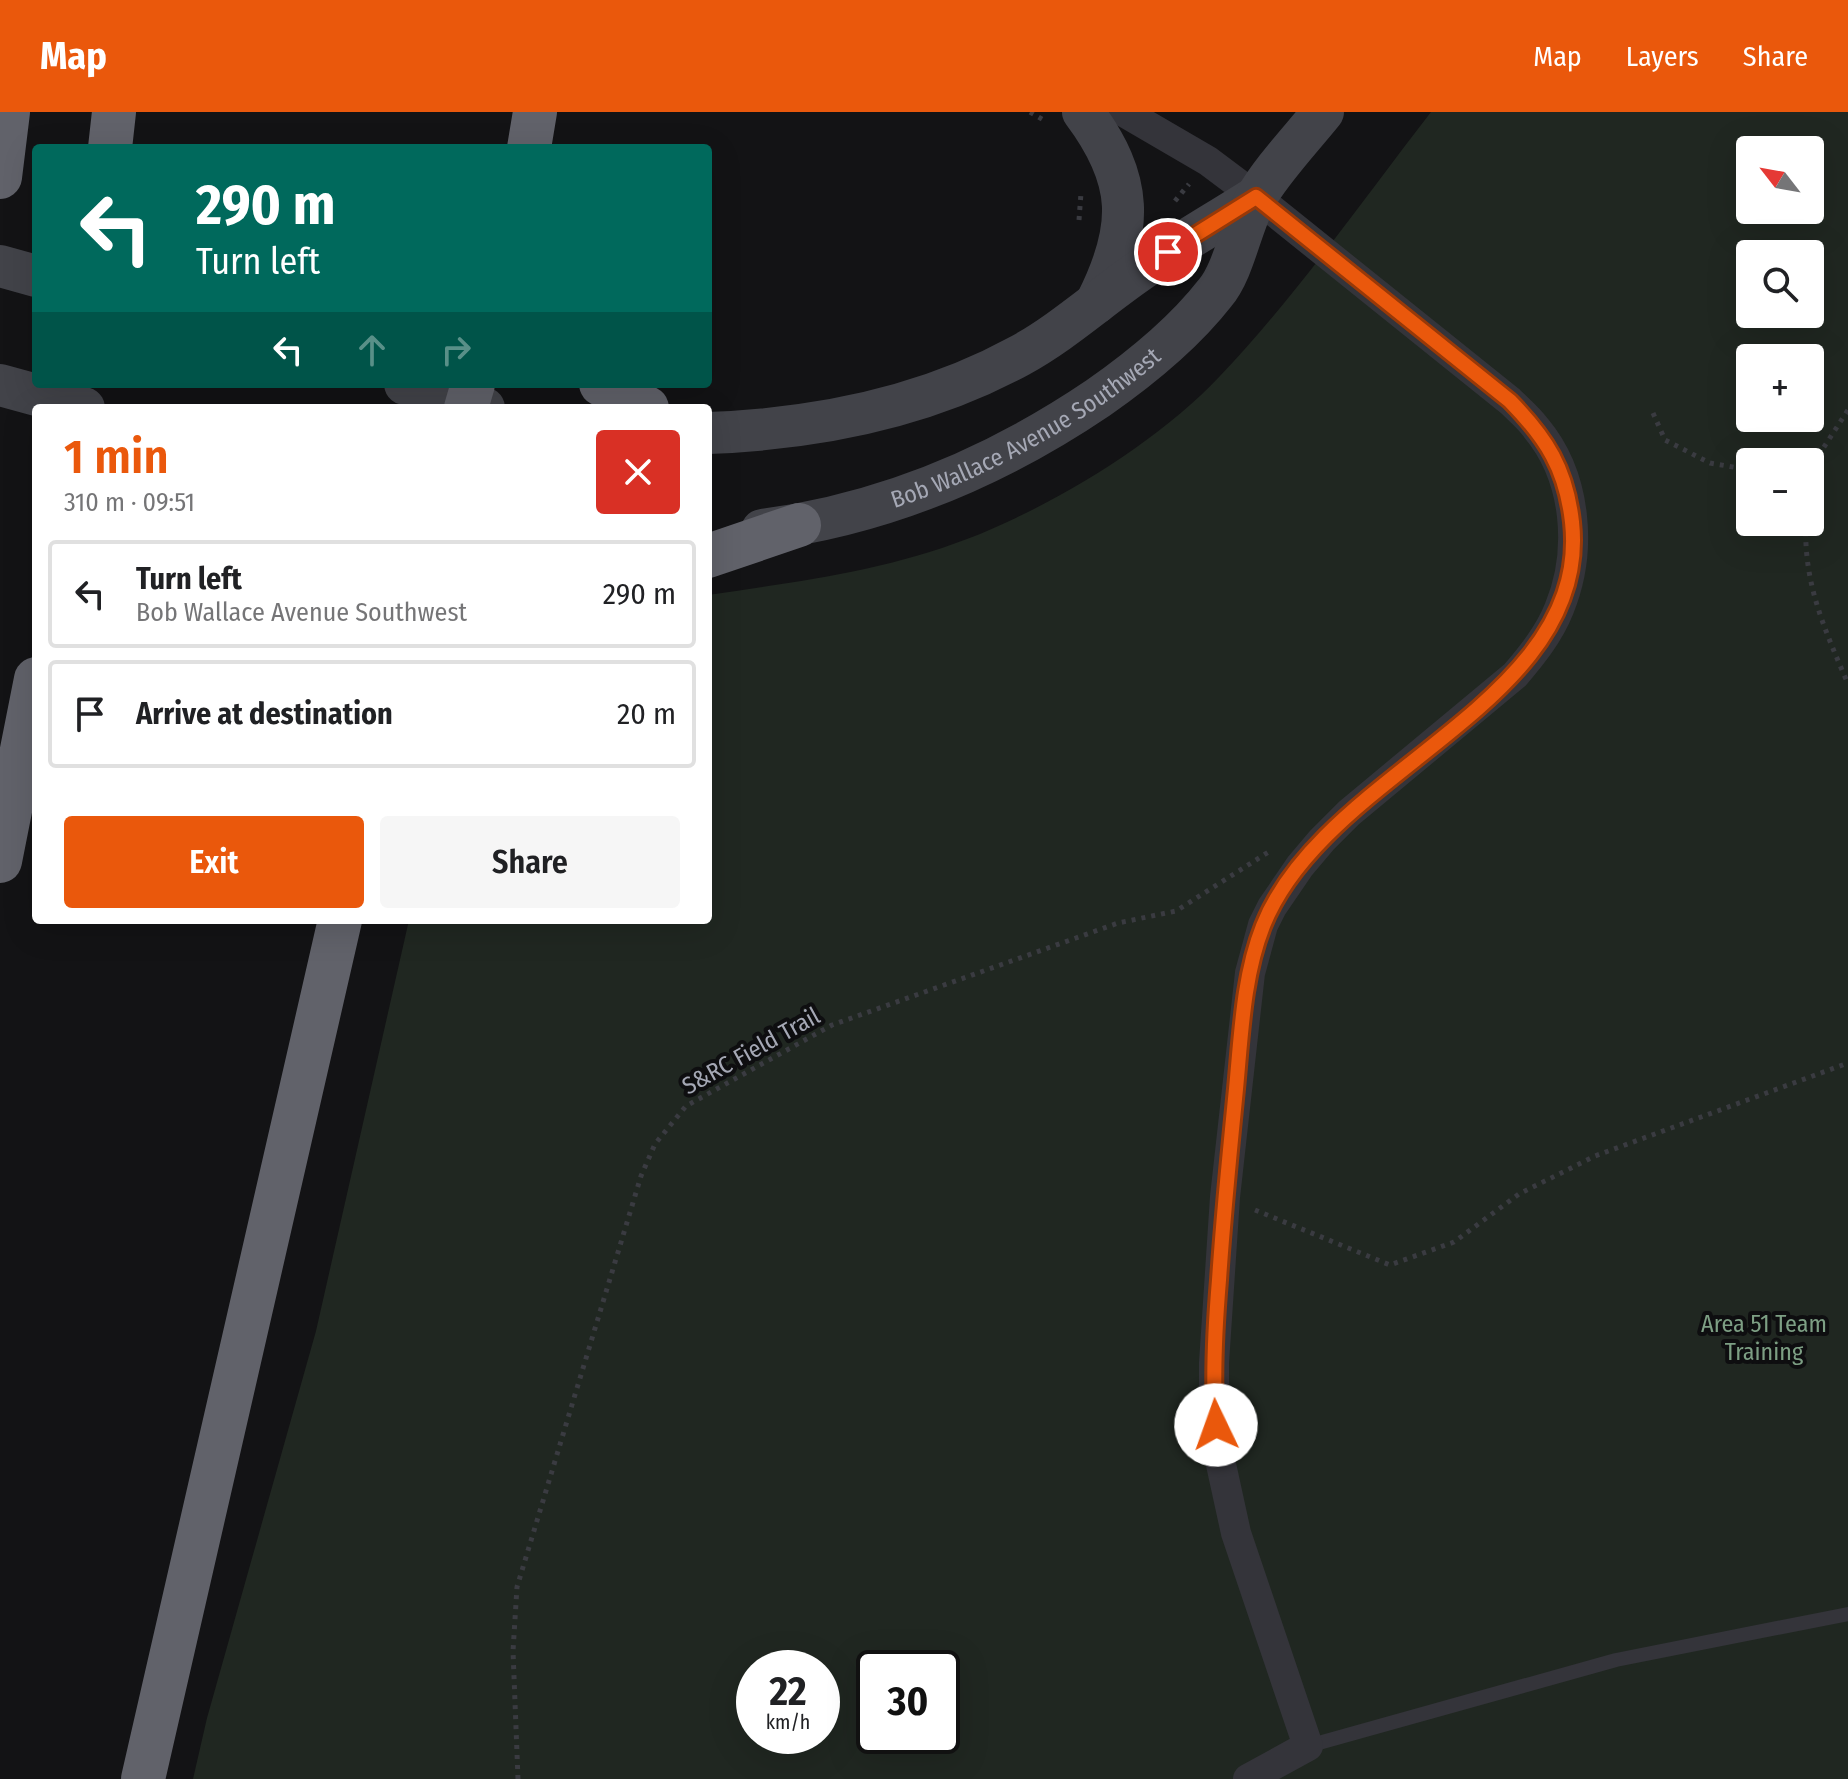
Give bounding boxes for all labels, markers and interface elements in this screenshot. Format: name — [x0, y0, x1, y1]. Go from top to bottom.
text: Map — [40, 33, 107, 79]
text: Map — [1533, 40, 1582, 73]
text: Layers — [1626, 40, 1699, 73]
text: Share — [1743, 40, 1808, 73]
north arrow — [1736, 136, 1824, 224]
map controls — [1736, 136, 1824, 536]
text: 290 m — [196, 172, 336, 239]
icon: left — [64, 176, 168, 280]
pin — [1134, 218, 1202, 286]
icon: arrive — [1146, 230, 1190, 274]
text: Turn left — [196, 240, 320, 284]
button: search — [1736, 240, 1824, 328]
icon: left — [266, 328, 310, 372]
icon: ahead — [350, 328, 394, 372]
icon: right — [434, 328, 478, 372]
street label: Bob Wallace Avenue Southwest — [887, 342, 1166, 514]
button: + — [1736, 344, 1824, 432]
text: 1 min — [64, 428, 169, 486]
button: close — [596, 430, 680, 514]
button: − — [1736, 448, 1824, 536]
text: 310 m · 09:51 — [64, 487, 195, 518]
text: Turn left — [136, 561, 242, 597]
icon: left — [68, 572, 112, 616]
text: 290 m — [603, 576, 676, 612]
text: Bob Wallace Avenue Southwest — [136, 597, 467, 628]
icon: arrive — [68, 692, 112, 736]
text: Arrive at destination — [136, 696, 393, 732]
text: 20 m — [617, 696, 676, 732]
button: Exit — [64, 816, 364, 908]
button: Share — [380, 816, 680, 908]
street label: S&RC Field Trail — [677, 1002, 825, 1100]
park label: Area 51 Team Training — [1701, 1310, 1827, 1366]
position arrow — [1174, 1383, 1258, 1467]
speed limit sign: 30 — [856, 1650, 960, 1754]
text: 22 — [769, 1668, 807, 1716]
text: km/h — [766, 1710, 810, 1734]

